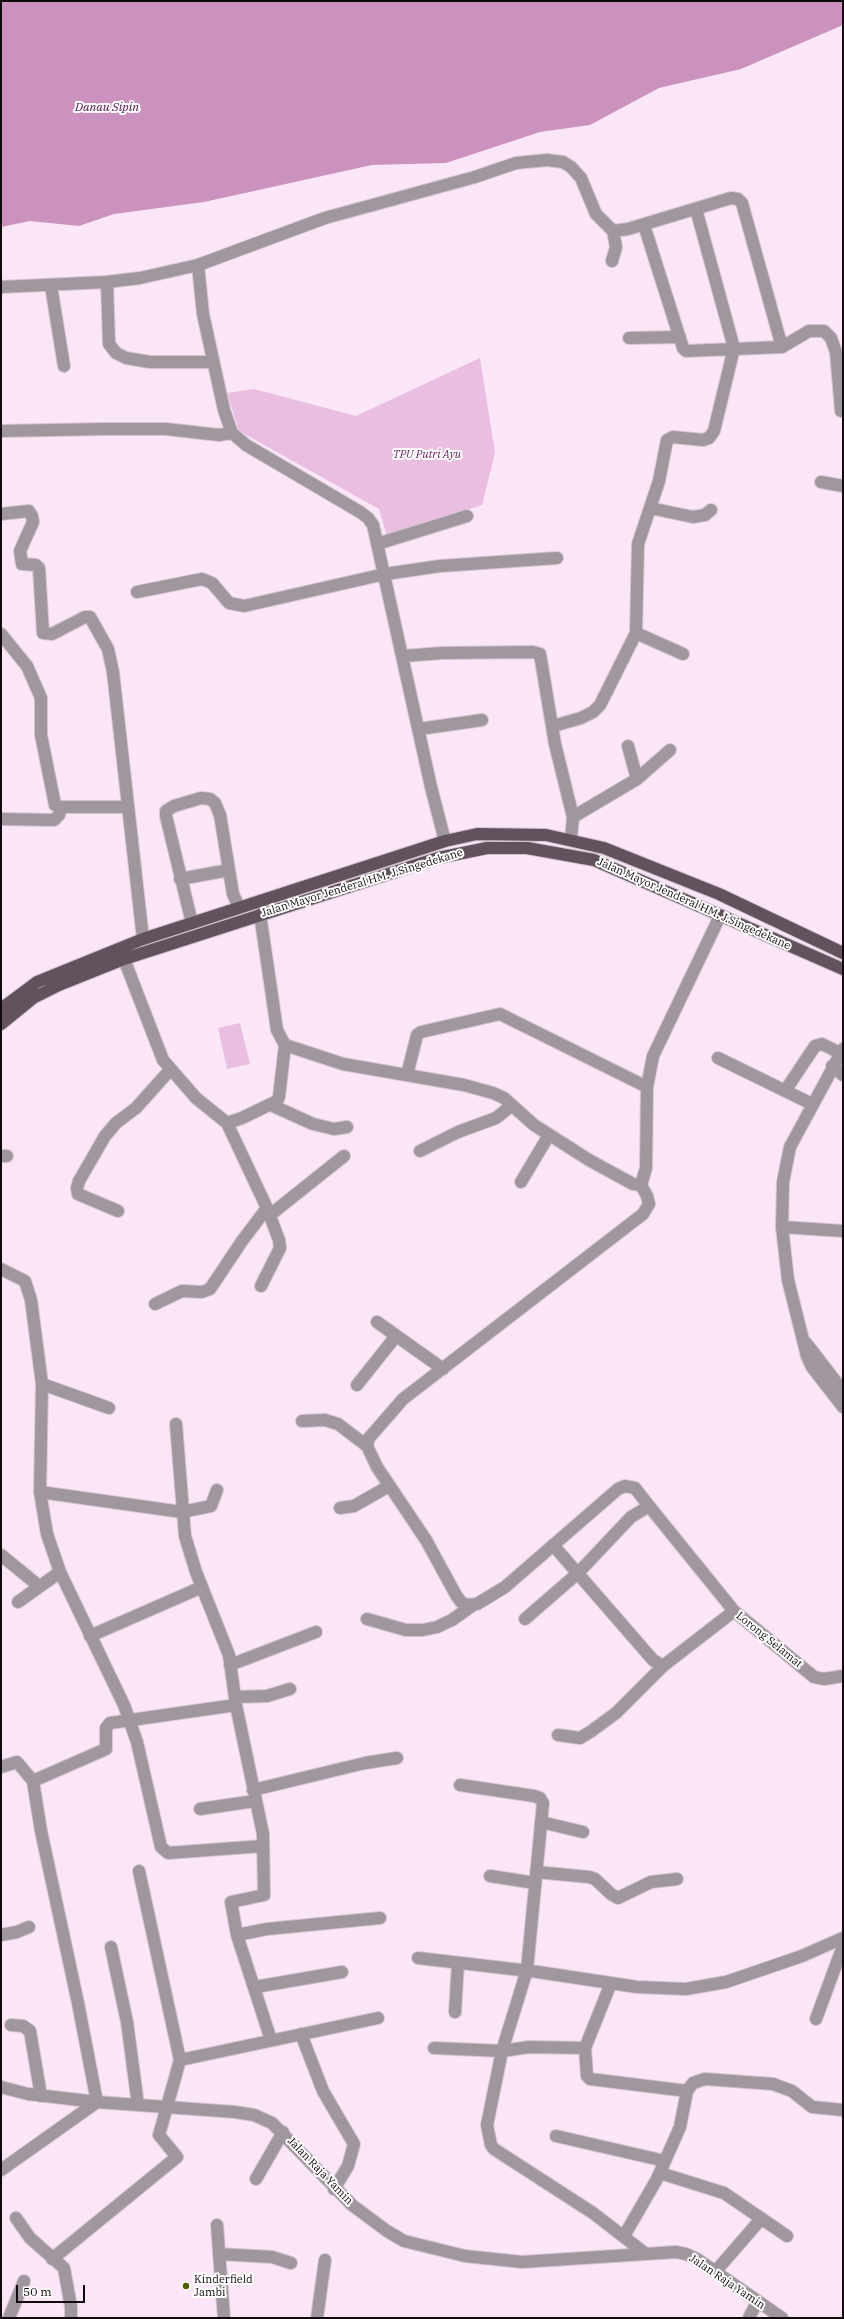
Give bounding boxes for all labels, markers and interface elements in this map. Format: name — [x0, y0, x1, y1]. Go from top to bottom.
water label: Danau Sipin — [75, 101, 139, 115]
park label: TPU Putri Ayu — [393, 448, 461, 462]
street label: Jalan Mayor Jenderal HM. J.Singedekane — [260, 846, 464, 920]
street label: Jalan Mayor Jenderal HM. J.Singedekane — [595, 855, 793, 953]
street label: Lorong Selamat — [733, 1609, 805, 1671]
street label: Jalan Raja Yamin — [285, 2135, 355, 2207]
street label: Jalan Raja Yamin — [687, 2252, 767, 2312]
place label: Kinderfield Jambi — [194, 2273, 253, 2299]
scale bar — [18, 2277, 87, 2303]
marker: Kinderfield Jambi — [181, 2281, 191, 2291]
text: 50 m — [23, 2284, 52, 2299]

